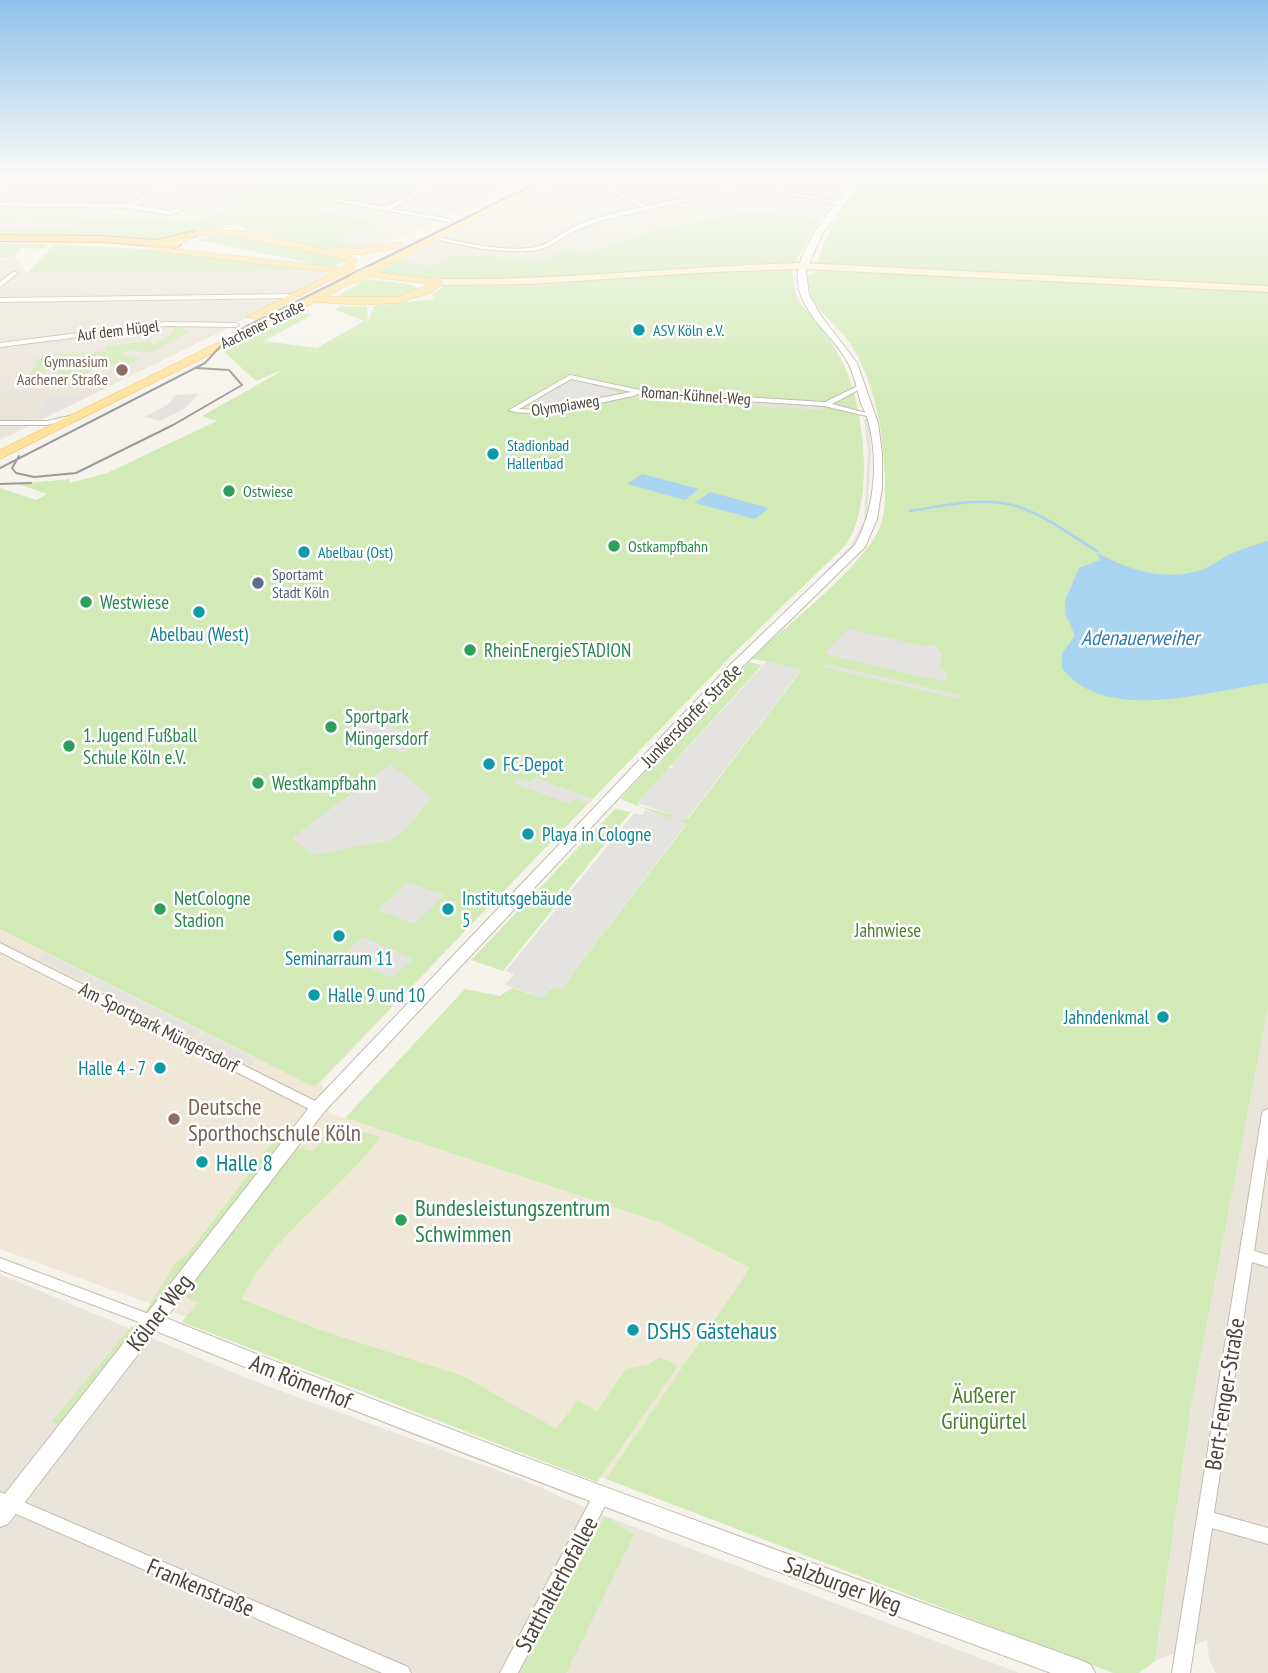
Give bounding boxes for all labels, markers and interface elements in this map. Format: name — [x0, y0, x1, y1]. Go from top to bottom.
street label: Aachener Straße — [217, 295, 307, 353]
street label: Auf dem Hügel — [76, 315, 160, 345]
place label: ASV Köln e.V. — [653, 320, 725, 340]
marker: ASV Köln e.V. — [631, 322, 647, 338]
place label: Gymnasium Aachener Straße — [17, 351, 108, 389]
marker: Gymnasium Aachener Straße — [114, 362, 130, 378]
street label: Roman-Kühnel-Weg — [641, 381, 751, 409]
street label: Olympiaweg — [530, 390, 600, 420]
place label: Stadionbad Hallenbad — [507, 435, 569, 473]
marker: Stadionbad Hallenbad — [485, 446, 501, 462]
place label: Ostwiese — [243, 481, 293, 501]
marker: Ostwiese — [221, 483, 237, 499]
place label: Ostkampfbahn — [628, 536, 708, 556]
marker: Ostkampfbahn — [606, 538, 622, 554]
place label: Abelbau (Ost) — [318, 542, 393, 562]
marker: Abelbau (Ost) — [296, 544, 312, 560]
place label: Sportamt Stadt Köln — [272, 564, 329, 602]
marker: Sportamt Stadt Köln — [250, 575, 266, 591]
place label: Westwiese — [100, 590, 169, 614]
marker: Westwiese — [78, 594, 94, 610]
marker: Abelbau (West) — [191, 604, 207, 620]
place label: Abelbau (West) — [150, 622, 249, 646]
water label: Adenauerweiher — [1081, 624, 1202, 651]
place label: RheinEnergieSTADION — [484, 638, 631, 662]
marker: RheinEnergieSTADION — [462, 642, 478, 658]
street label: Junkersdorfer Straße — [635, 658, 746, 772]
place label: Sportpark Müngersdorf — [345, 704, 429, 750]
marker: Sportpark Müngersdorf — [323, 719, 339, 735]
place label: 1. Jugend Fußball Schule Köln e.V. — [83, 723, 198, 769]
marker: 1. Jugend Fußball Schule Köln e.V. — [61, 738, 77, 754]
place label: FC-Depot — [503, 752, 564, 776]
marker: FC-Depot — [481, 756, 497, 772]
place label: Westkampfbahn — [272, 771, 376, 795]
marker: Westkampfbahn — [250, 775, 266, 791]
place label: Playa in Cologne — [542, 822, 651, 846]
marker: Playa in Cologne — [520, 826, 536, 842]
place label: NetCologne Stadion — [174, 886, 251, 932]
place label: Institutsgebäude 5 — [462, 886, 572, 932]
marker: NetCologne Stadion — [152, 901, 168, 917]
marker: Institutsgebäude 5 — [440, 901, 456, 917]
park label: Jahnwiese — [854, 918, 921, 942]
marker: Seminarraum 11 — [331, 928, 347, 944]
place label: Seminarraum 11 — [285, 946, 393, 970]
street label: Am Sportpark Müngersdorf — [75, 976, 244, 1078]
place label: Halle 9 und 10 — [328, 983, 425, 1007]
marker: Halle 9 und 10 — [306, 987, 322, 1003]
place label: Jahndenkmal — [1063, 1005, 1150, 1029]
marker: Jahndenkmal — [1155, 1009, 1171, 1025]
place label: Halle 4 - 7 — [78, 1056, 146, 1080]
marker: Halle 4 - 7 — [152, 1060, 168, 1076]
place label: Deutsche Sporthochschule Köln — [188, 1092, 361, 1147]
marker: Deutsche Sporthochschule Köln — [166, 1111, 182, 1127]
place label: Halle 8 — [216, 1148, 273, 1177]
marker: Halle 8 — [194, 1154, 210, 1170]
place label: Bundesleistungszentrum Schwimmen — [415, 1193, 610, 1248]
marker: Bundesleistungszentrum Schwimmen — [393, 1212, 409, 1228]
street label: Kölner Weg — [120, 1268, 198, 1356]
place label: DSHS Gästehaus — [647, 1316, 777, 1345]
street label: Bert-Fenger-Straße — [1198, 1316, 1250, 1472]
marker: DSHS Gästehaus — [625, 1322, 641, 1338]
street label: Am Römerhof — [246, 1347, 357, 1415]
park label: Äußerer Grüngürtel — [941, 1380, 1027, 1435]
street label: Statthalterhofallee — [508, 1511, 604, 1657]
street label: Salzburger Weg — [780, 1549, 906, 1619]
street label: Frankenstraße — [143, 1551, 259, 1623]

